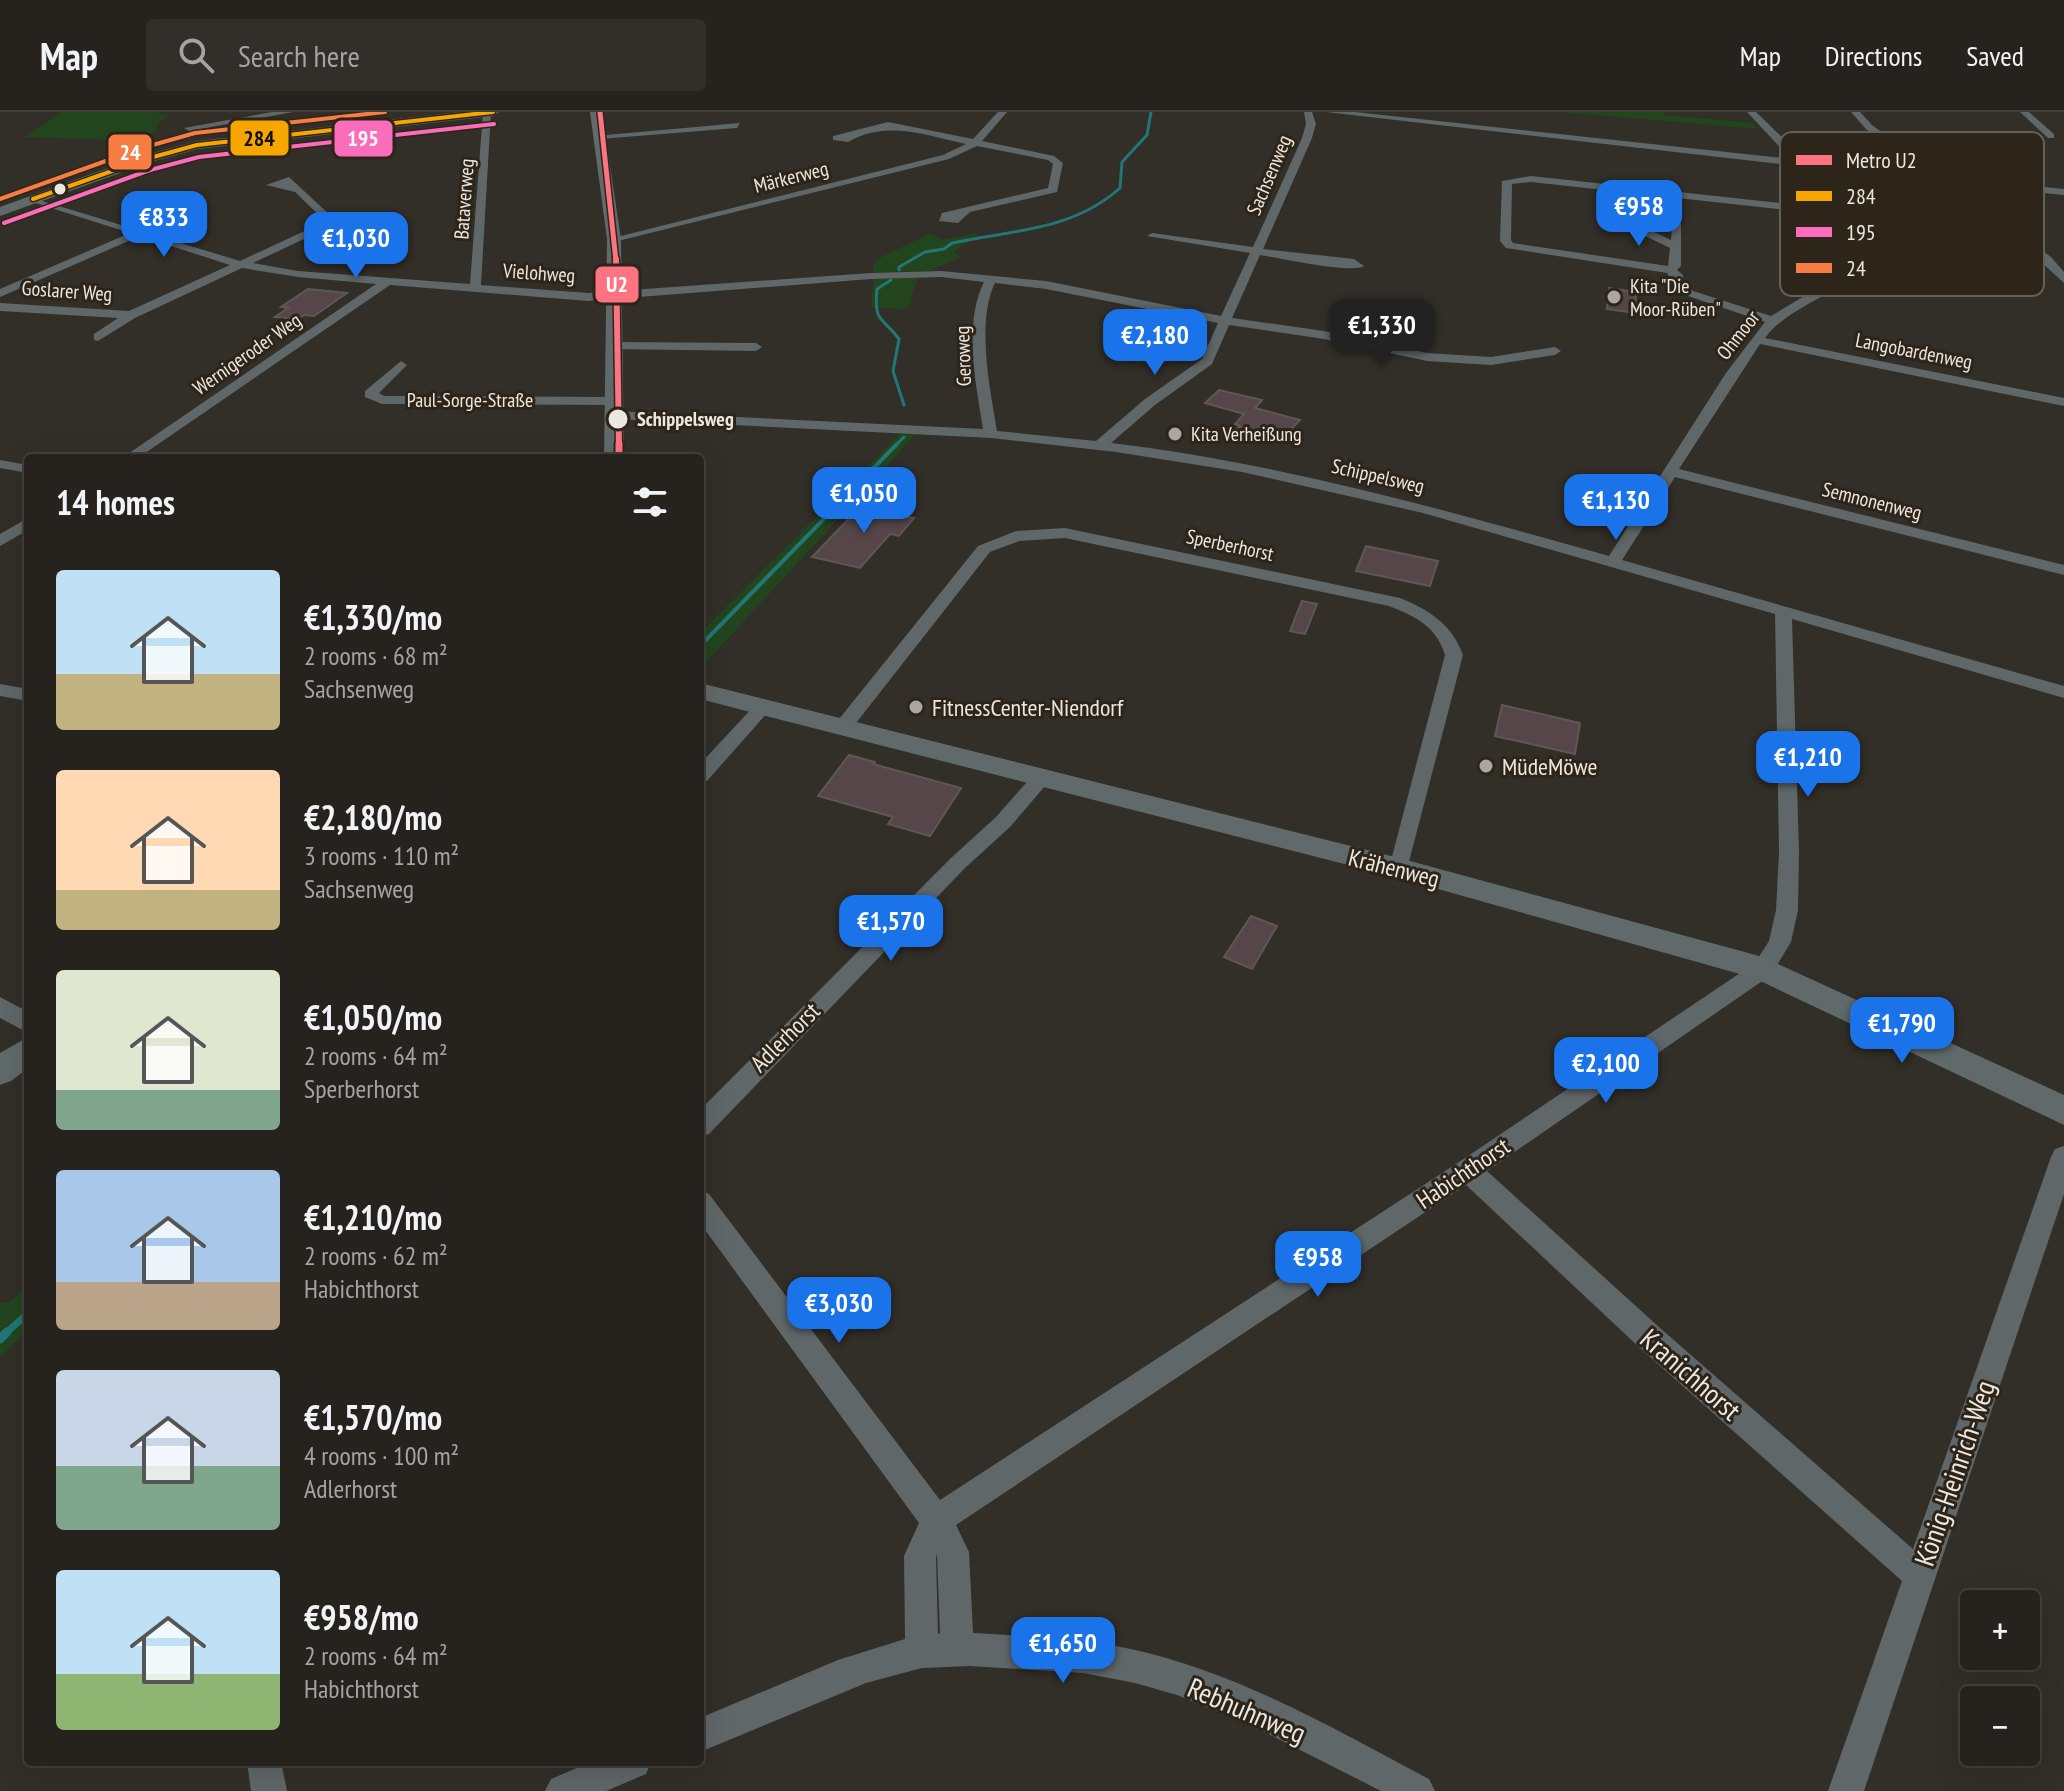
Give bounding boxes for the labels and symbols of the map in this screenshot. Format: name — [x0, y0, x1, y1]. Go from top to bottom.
line badge: 284 — [229, 119, 290, 157]
line badge: 195 — [333, 119, 394, 158]
text: 284 — [243, 124, 275, 152]
text: 195 — [347, 124, 379, 152]
street label: Sachsenweg — [1240, 131, 1298, 219]
legend — [1780, 132, 2044, 296]
line badge: 24 — [107, 133, 153, 171]
text: 24 — [119, 138, 141, 166]
text: Metro U2 — [1846, 146, 1917, 174]
street label: Märkerweg — [751, 155, 831, 199]
street label: Bataverweg — [448, 158, 480, 240]
pin: €958 — [1592, 180, 1686, 248]
unlabelled marker — [52, 181, 68, 197]
text: 284 — [1846, 182, 1876, 210]
pin: €833 — [117, 191, 211, 259]
pin: €1,030 — [291, 212, 421, 280]
text: 195 — [1846, 218, 1876, 246]
text: 24 — [1846, 254, 1866, 282]
street label: Vielohweg — [501, 257, 576, 288]
line badge: U2 — [594, 265, 640, 304]
text: U2 — [606, 270, 628, 298]
place label: Kita "Die Moor-Rüben" — [1630, 273, 1721, 322]
street label: Goslarer Weg — [21, 275, 113, 307]
marker: Kita "Die Moor-Rüben" — [1605, 288, 1623, 306]
pin: €1,330 — [1317, 299, 1447, 367]
street label: Ohmoor — [1711, 305, 1766, 365]
street label: Wernigeroder Weg — [188, 307, 306, 401]
pin: €2,180 — [1090, 309, 1220, 377]
street label: Geroweg — [949, 325, 977, 387]
street label: Langobardenweg — [1853, 327, 1975, 375]
street label: Paul-Sorge-Straße — [407, 387, 533, 413]
place label: Schippelsweg — [637, 406, 734, 432]
marker: Schippelsweg — [606, 407, 630, 431]
place label: Kita Verheißung — [1191, 421, 1302, 447]
marker: Kita Verheißung — [1166, 425, 1184, 443]
street label: Schippelsweg — [1329, 453, 1427, 499]
pin: €1,050 — [799, 467, 929, 535]
pin: €1,130 — [1551, 474, 1681, 542]
street label: Semnonenweg — [1820, 476, 1924, 526]
street label: Sperberhorst — [1184, 523, 1277, 567]
place label: FitnessCenter-Niendorf — [932, 692, 1124, 723]
marker: FitnessCenter-Niendorf — [907, 698, 925, 716]
pin: €1,210 — [1743, 731, 1873, 799]
place label: MüdeMöwe — [1502, 751, 1597, 782]
marker: MüdeMöwe — [1477, 757, 1495, 775]
street label: Krähenweg — [1345, 842, 1443, 894]
pin: €1,570 — [826, 895, 956, 963]
street label: Adlerhorst — [744, 995, 827, 1078]
pin: €1,790 — [1837, 997, 1967, 1065]
pin: €2,100 — [1541, 1037, 1671, 1105]
street label: Habichthorst — [1410, 1130, 1516, 1215]
pin: €958 — [1271, 1231, 1365, 1299]
pin: €3,030 — [774, 1277, 904, 1345]
street label: Kranichhorst — [1633, 1320, 1749, 1428]
street label: König-Heinrich-Weg — [1905, 1375, 2003, 1571]
pin: €1,650 — [998, 1617, 1128, 1685]
street label: Rebhuhnweg — [1182, 1669, 1312, 1751]

